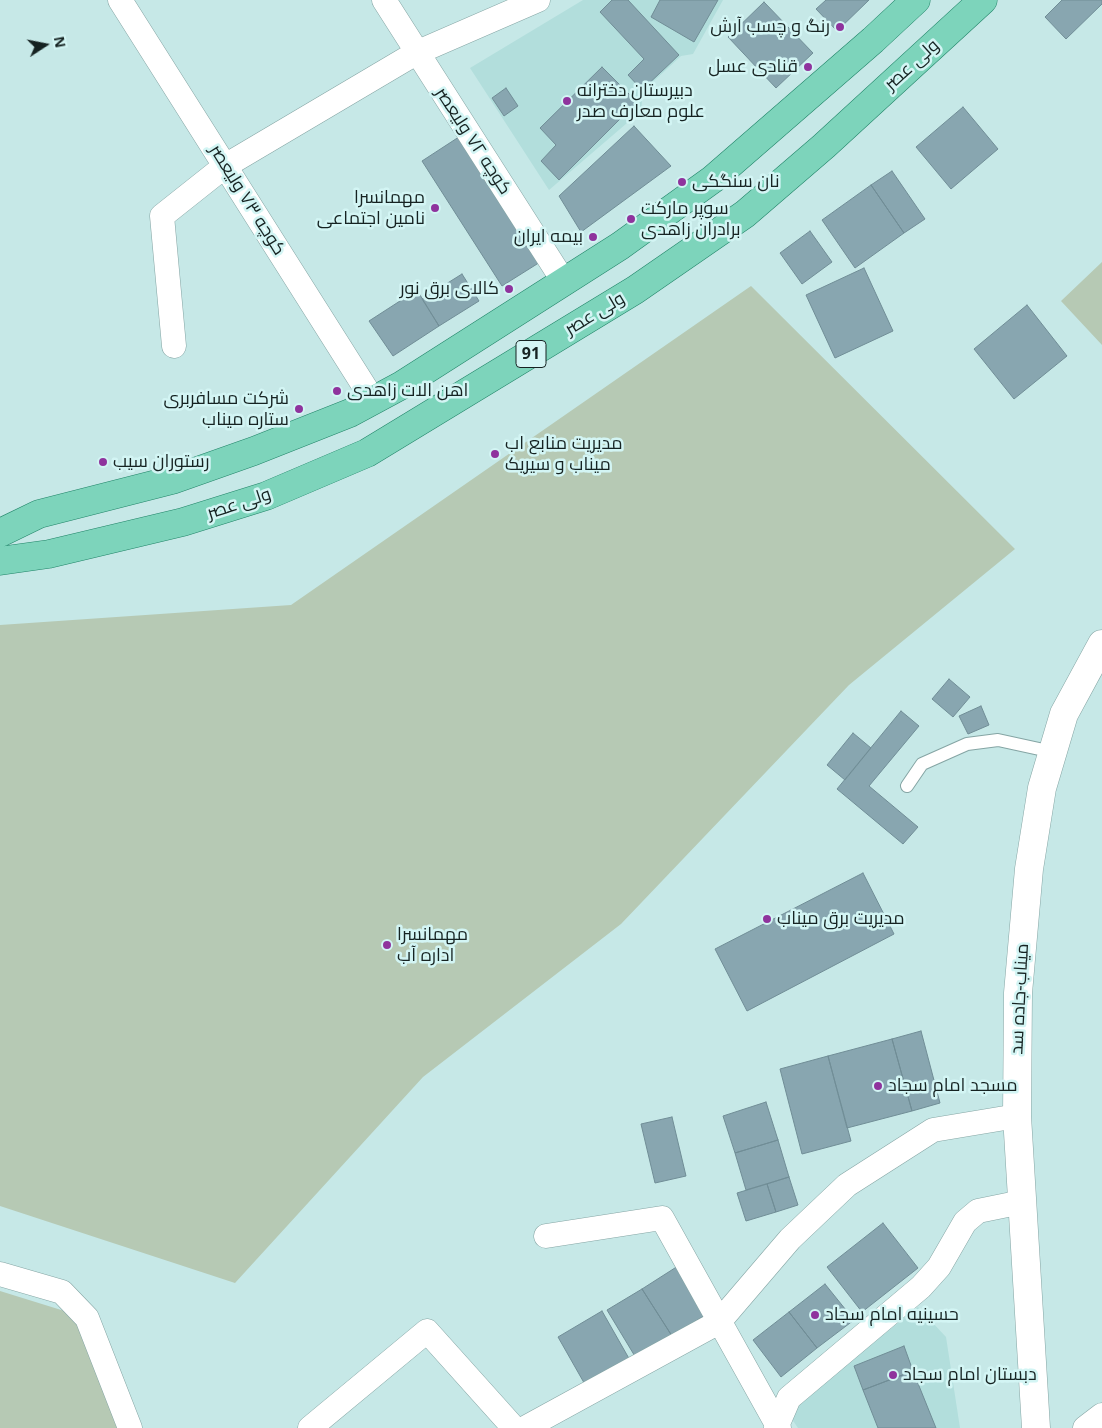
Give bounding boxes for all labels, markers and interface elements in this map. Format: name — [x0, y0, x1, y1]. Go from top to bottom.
place label: رنگ و چسب آرش — [710, 16, 830, 38]
north arrow — [20, 20, 70, 70]
marker: رنگ و چسب آرش — [834, 21, 846, 33]
text: N — [50, 35, 71, 49]
street label: ولی عصر — [880, 35, 944, 95]
place label: قنادی عسل — [708, 56, 798, 78]
marker: قنادی عسل — [802, 61, 814, 73]
place label: دبیرستان دخترانه علوم معارف صدر — [577, 80, 705, 122]
street label: کوچه ۷۲ ولیعصر — [430, 83, 516, 199]
marker: دبیرستان دخترانه علوم معارف صدر — [561, 95, 573, 107]
street label: کوچه ۷۳ ولیعصر — [204, 141, 290, 259]
place label: نان سنگکی — [692, 171, 779, 193]
marker: نان سنگکی — [676, 176, 688, 188]
place label: مهمانسرا نامین اجتماعی — [317, 187, 425, 230]
place label: سوپر مارکت برادران زاهدی — [641, 198, 741, 240]
marker: مهمانسرا نامین اجتماعی — [429, 202, 441, 214]
marker: سوپر مارکت برادران زاهدی — [625, 213, 637, 225]
place label: بیمه ایران — [514, 226, 583, 248]
marker: بیمه ایران — [587, 231, 599, 243]
place label: کالای برق نور — [400, 278, 499, 300]
marker: کالای برق نور — [503, 283, 515, 295]
street label: ولی عصر — [561, 288, 629, 340]
road number: 91 — [516, 340, 546, 368]
place label: اهن الات زاهدی — [347, 380, 468, 402]
marker: اهن الات زاهدی — [331, 385, 343, 397]
place label: شرکت مسافربری ستاره میناب — [163, 388, 289, 430]
marker: شرکت مسافربری ستاره میناب — [293, 403, 305, 415]
place label: مدیریت منابع اب میناب و سیریک — [505, 433, 623, 476]
marker: مدیریت منابع اب میناب و سیریک — [489, 448, 501, 460]
place label: رستوران سيب — [113, 451, 209, 473]
marker: رستوران سيب — [97, 456, 109, 468]
street label: ولی عصر — [204, 484, 274, 524]
place label: مدیریت برق میناب — [777, 908, 905, 930]
marker: مدیریت برق میناب — [761, 913, 773, 925]
place label: مهمانسرا اداره آب — [397, 924, 468, 966]
marker: مهمانسرا اداره آب — [381, 939, 393, 951]
street label: میناب-جاده سد — [1006, 943, 1034, 1055]
place label: مسجد امام سجاد — [888, 1075, 1018, 1097]
marker: مسجد امام سجاد — [872, 1080, 884, 1092]
place label: حسینیه امام سجاد — [825, 1304, 959, 1326]
marker: حسینیه امام سجاد — [809, 1309, 821, 1321]
place label: دبستان امام سجاد — [903, 1364, 1037, 1386]
marker: دبستان امام سجاد — [887, 1369, 899, 1381]

